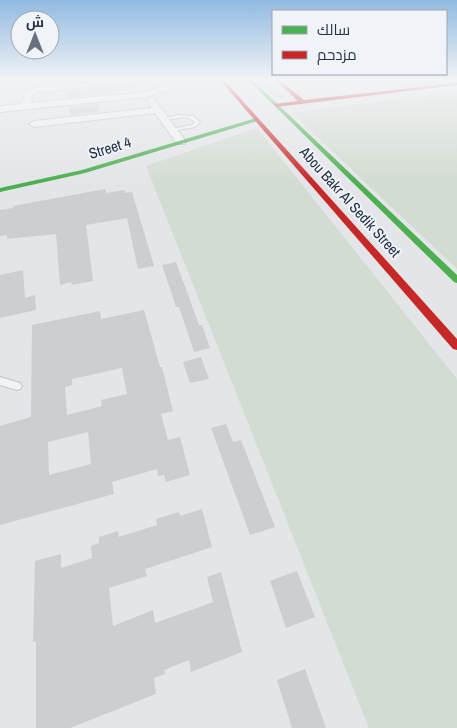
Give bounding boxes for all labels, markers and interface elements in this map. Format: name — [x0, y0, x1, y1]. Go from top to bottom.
north arrow — [10, 10, 60, 60]
legend — [272, 10, 447, 75]
text: ش — [26, 13, 44, 31]
text: سالك — [317, 19, 350, 40]
text: مزدحم — [317, 44, 357, 65]
street label: Street 4 — [86, 131, 134, 164]
street label: Abou Bakr Al Sedik Street — [294, 141, 406, 262]

